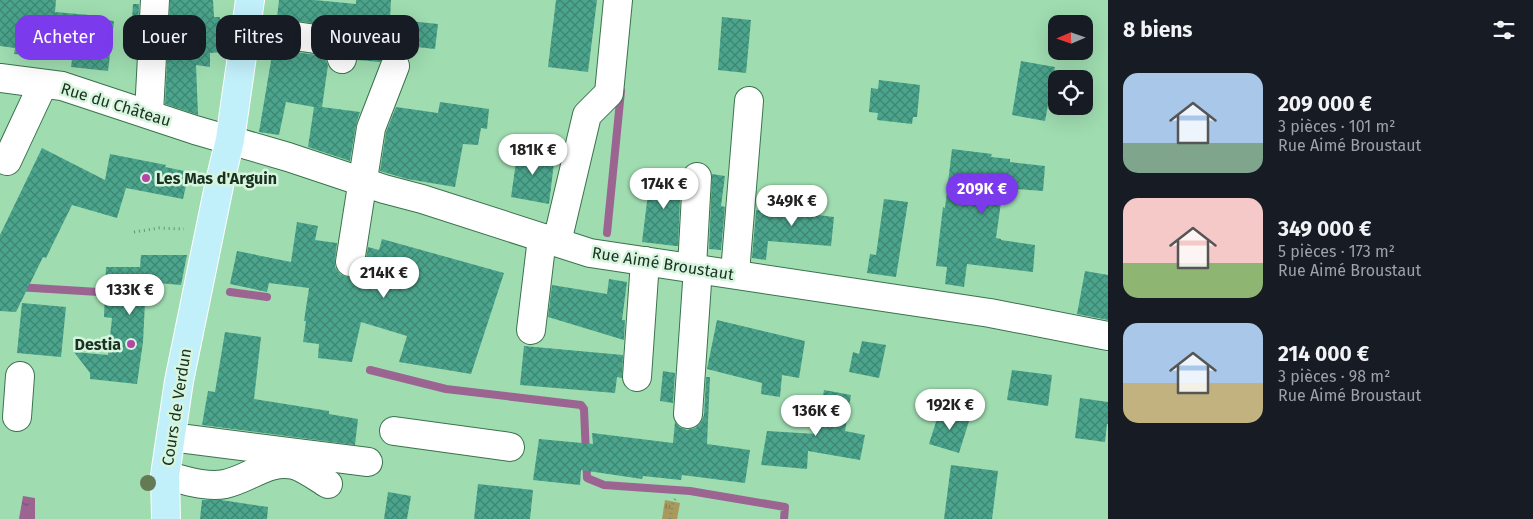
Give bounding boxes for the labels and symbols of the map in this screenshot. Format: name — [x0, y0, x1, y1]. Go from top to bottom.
north arrow — [1048, 15, 1092, 60]
street label: Rue du Château — [59, 79, 173, 130]
pin: 181K € — [492, 134, 574, 176]
pin: 174K € — [623, 168, 705, 210]
place label: Les Mas d'Arguin — [156, 169, 277, 188]
marker: Les Mas d'Arguin — [140, 172, 152, 184]
pin: 209K € — [941, 172, 1023, 215]
pin: 349K € — [751, 184, 833, 227]
street label: Rue Aimé Broustaut — [591, 243, 735, 284]
pin: 214K € — [343, 256, 425, 299]
pin: 133K € — [89, 274, 171, 316]
place label: Destia — [75, 335, 121, 354]
marker: Destia — [125, 338, 137, 350]
street label: Cours de Verdun — [158, 347, 195, 467]
pin: 192K € — [909, 388, 991, 431]
pin: 136K € — [775, 394, 857, 437]

